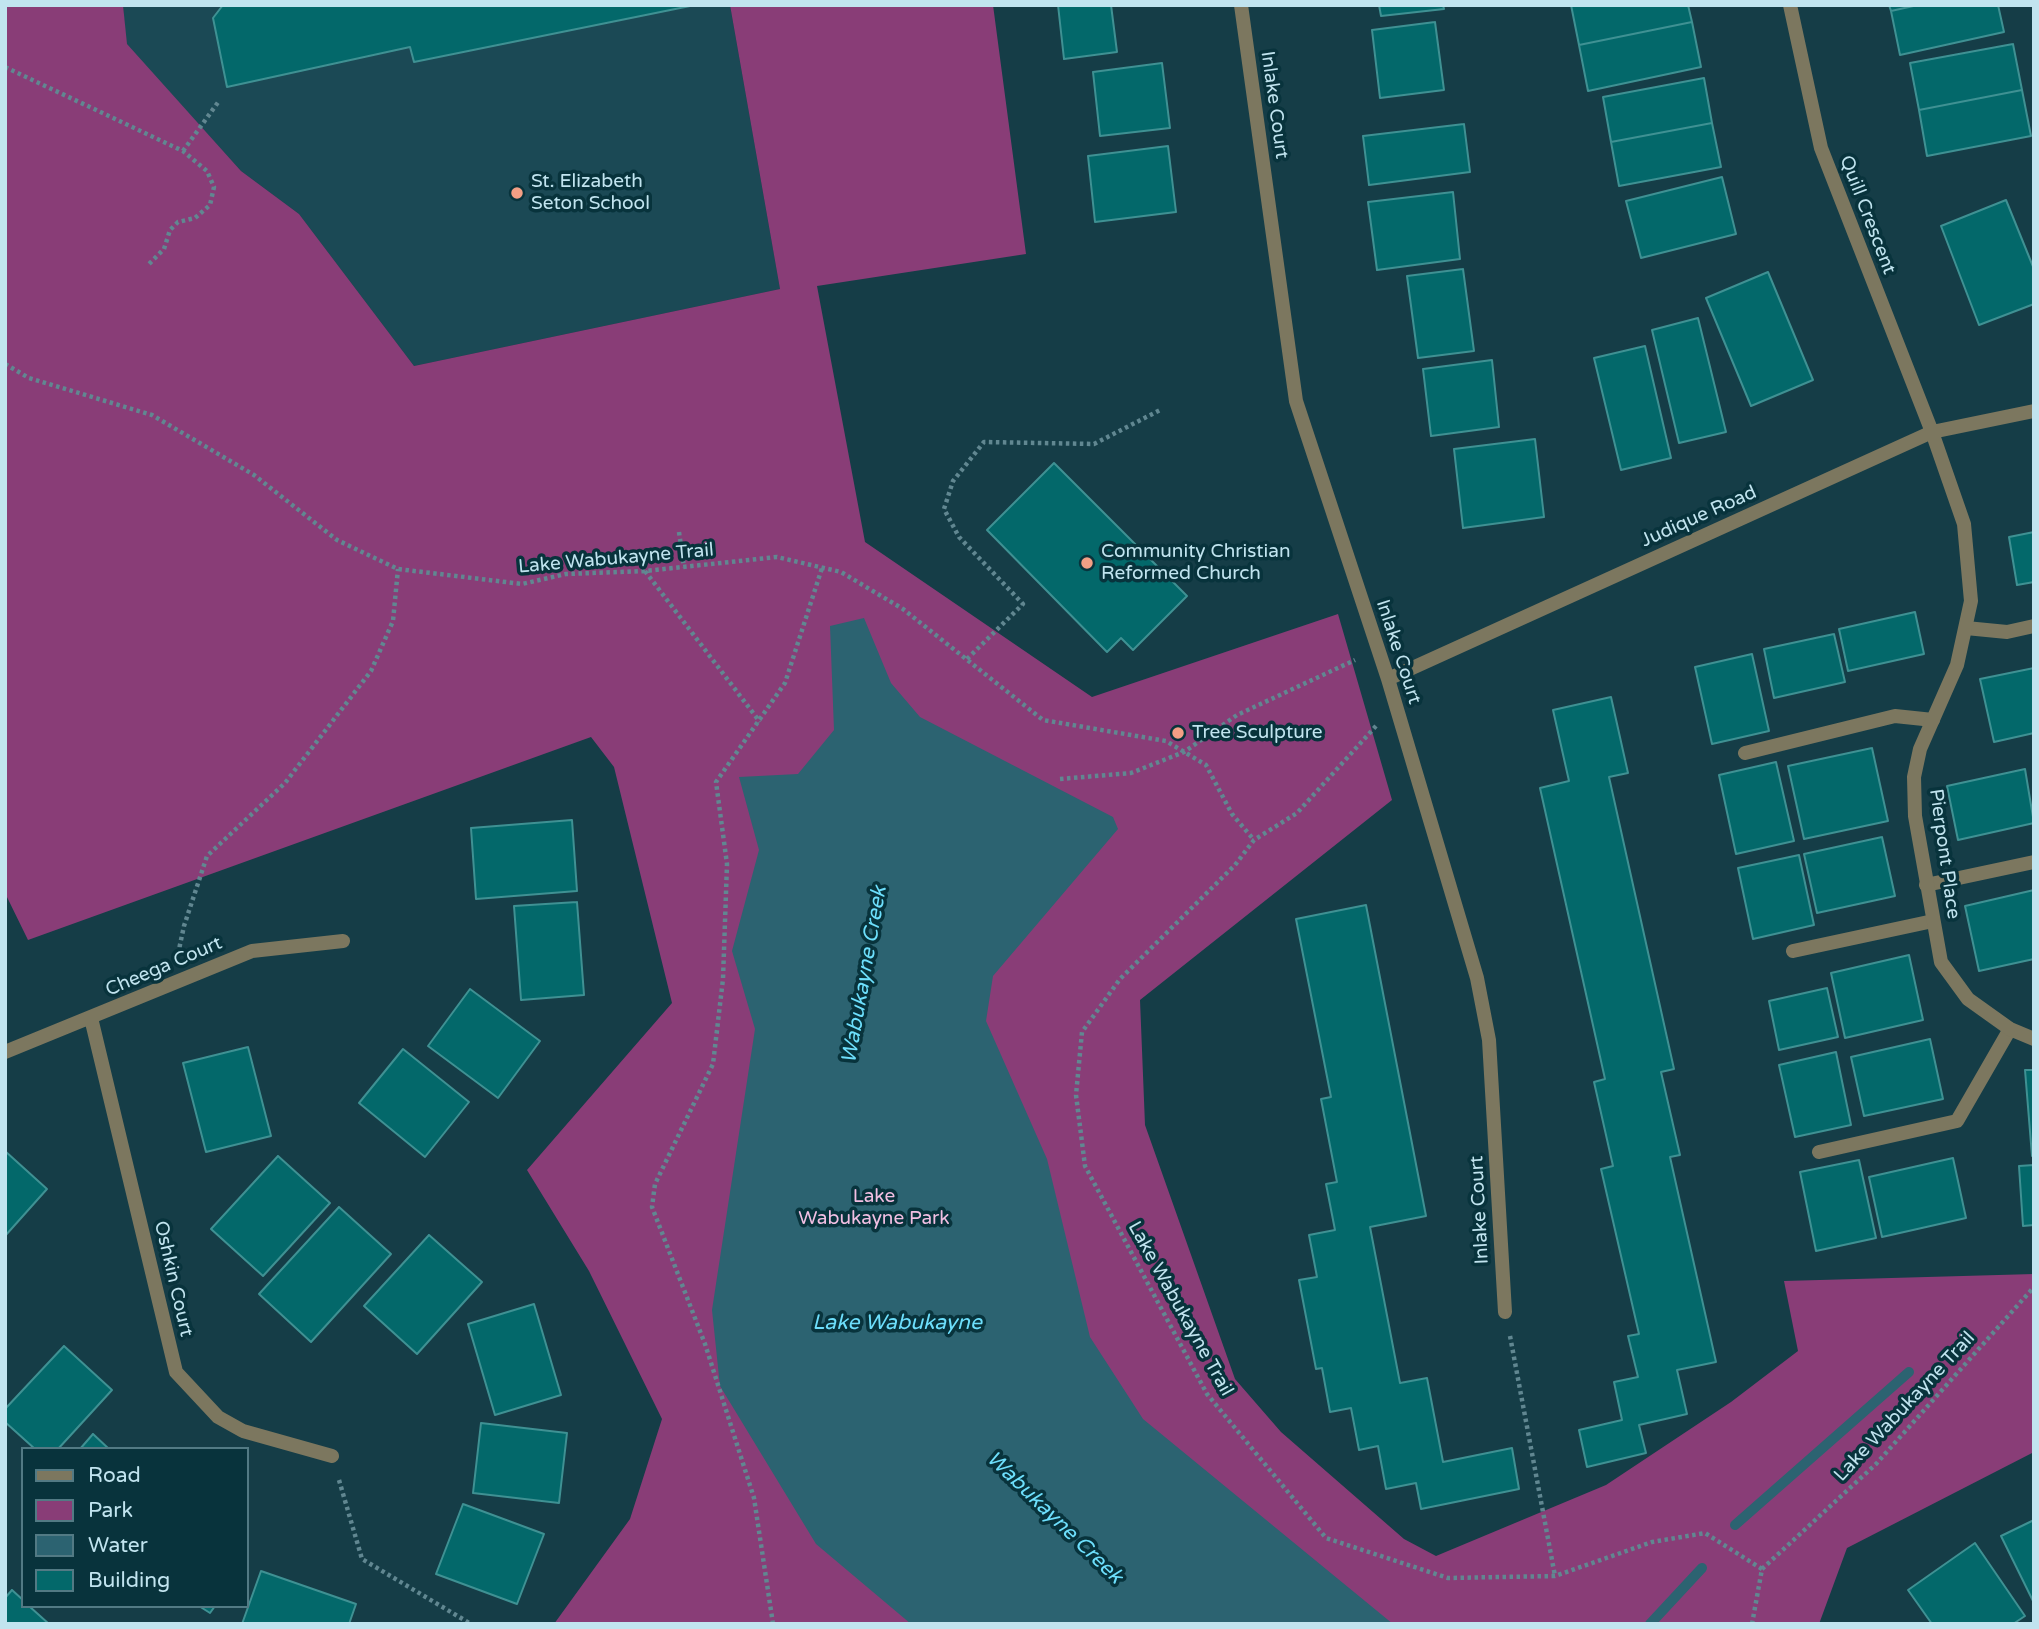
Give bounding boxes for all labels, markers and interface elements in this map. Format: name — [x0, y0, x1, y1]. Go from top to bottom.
street label: Inlake Court — [1255, 50, 1293, 160]
street label: Quill Crescent — [1834, 152, 1900, 278]
place label: St. Elizabeth Seton School — [531, 171, 650, 215]
marker: St. Elizabeth Seton School — [509, 185, 525, 201]
street label: Judique Road — [1638, 481, 1760, 553]
street label: Lake Wabukayne Trail — [517, 539, 715, 579]
place label: Community Christian Reformed Church — [1101, 541, 1291, 585]
marker: Community Christian Reformed Church — [1079, 555, 1095, 571]
street label: Inlake Court — [1370, 597, 1426, 707]
place label: Tree Sculpture — [1192, 722, 1322, 744]
marker: Tree Sculpture — [1170, 725, 1186, 741]
street label: Pierpont Place — [1924, 787, 1964, 921]
water label: Wabukayne Creek — [837, 884, 893, 1066]
street label: Cheega Court — [102, 932, 226, 1002]
street label: Inlake Court — [1466, 1155, 1494, 1265]
park label: Lake Wabukayne Park — [798, 1186, 950, 1230]
street label: Lake Wabukayne Trail — [1122, 1218, 1238, 1400]
street label: Oshkin Court — [149, 1219, 197, 1339]
water label: Lake Wabukayne — [812, 1310, 982, 1336]
street label: Lake Wabukayne Trail — [1830, 1327, 1980, 1487]
water label: Wabukayne Creek — [981, 1446, 1127, 1590]
legend — [21, 1447, 248, 1608]
text: Road — [88, 1463, 141, 1488]
text: Park — [88, 1498, 133, 1523]
text: Water — [88, 1533, 148, 1558]
text: Building — [88, 1568, 170, 1593]

